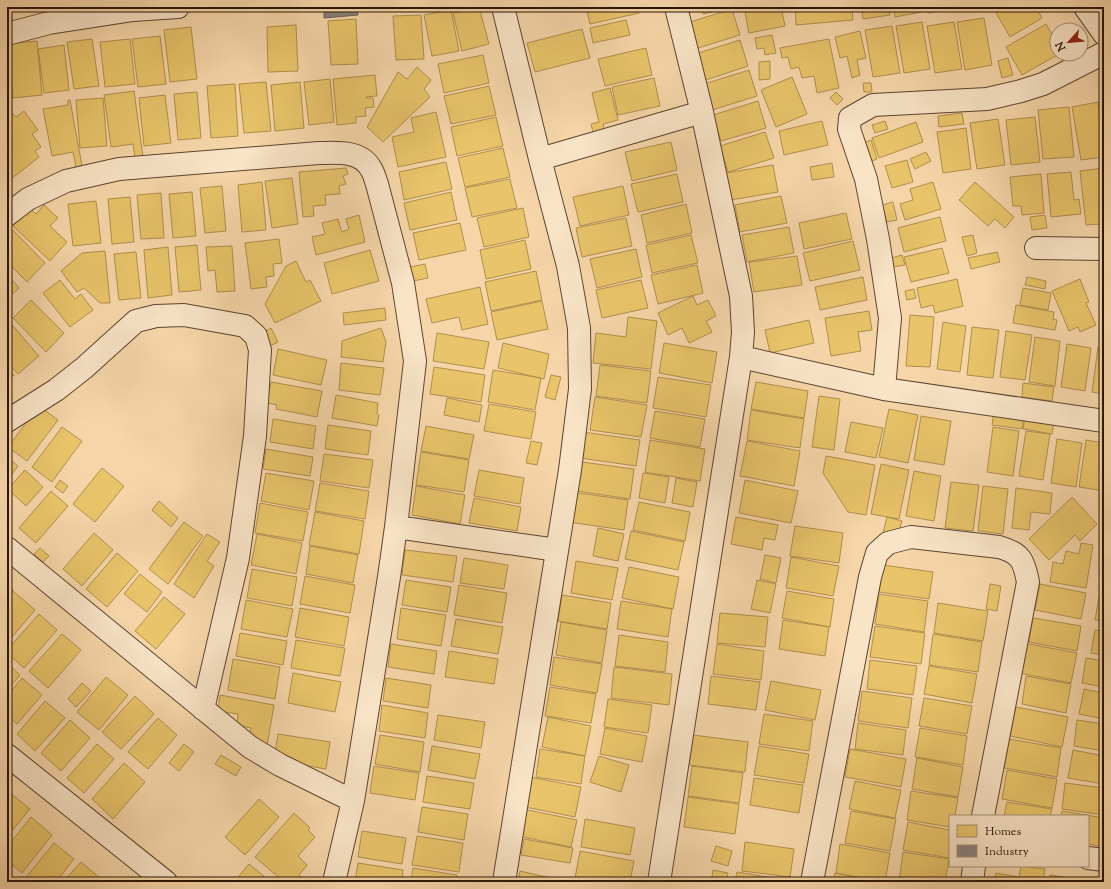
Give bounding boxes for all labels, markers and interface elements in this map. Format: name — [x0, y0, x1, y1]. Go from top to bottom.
north arrow — [1049, 22, 1089, 62]
text: N — [1052, 38, 1071, 55]
legend — [949, 815, 1089, 867]
text: Homes — [985, 823, 1021, 841]
text: Industry — [985, 843, 1029, 861]

